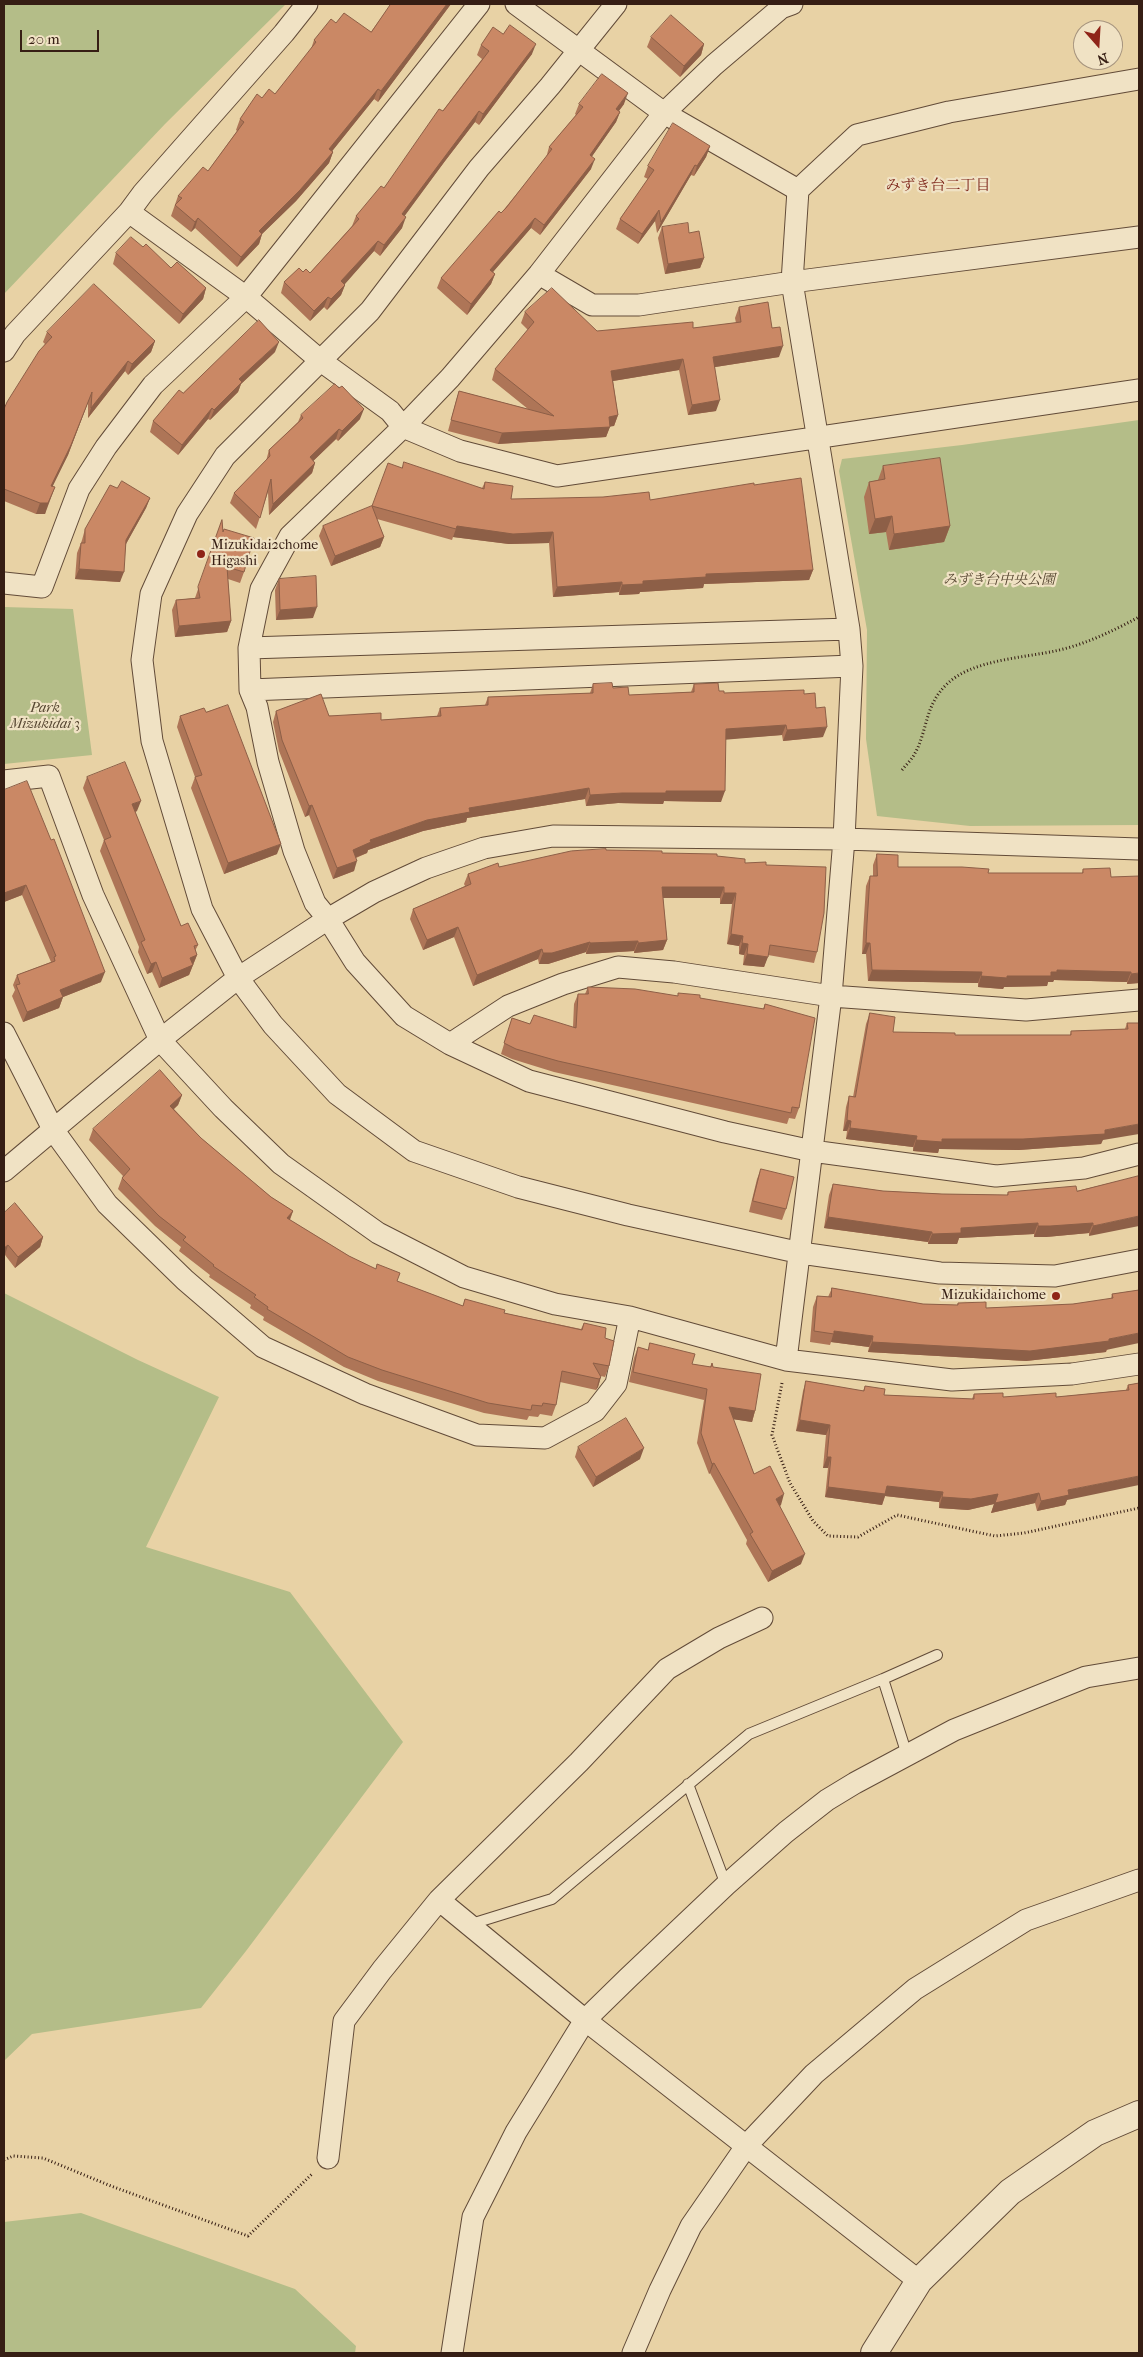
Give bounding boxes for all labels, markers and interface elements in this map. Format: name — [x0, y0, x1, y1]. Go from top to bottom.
scale bar — [22, 20, 101, 52]
north arrow — [1073, 20, 1123, 70]
text: 20 m — [28, 30, 60, 48]
text: N — [1095, 49, 1111, 68]
district label: みずき台二丁目 — [886, 177, 990, 195]
place label: Mizukidai2chome Higashi — [211, 538, 318, 570]
marker: Mizukidai2chome Higashi — [195, 548, 207, 560]
park label: みずき台中央公園 — [943, 573, 1055, 589]
park label: Park Mizukidai 3 — [10, 701, 80, 734]
place label: Mizukidai1chome — [941, 1288, 1046, 1304]
marker: Mizukidai1chome — [1050, 1290, 1062, 1302]

